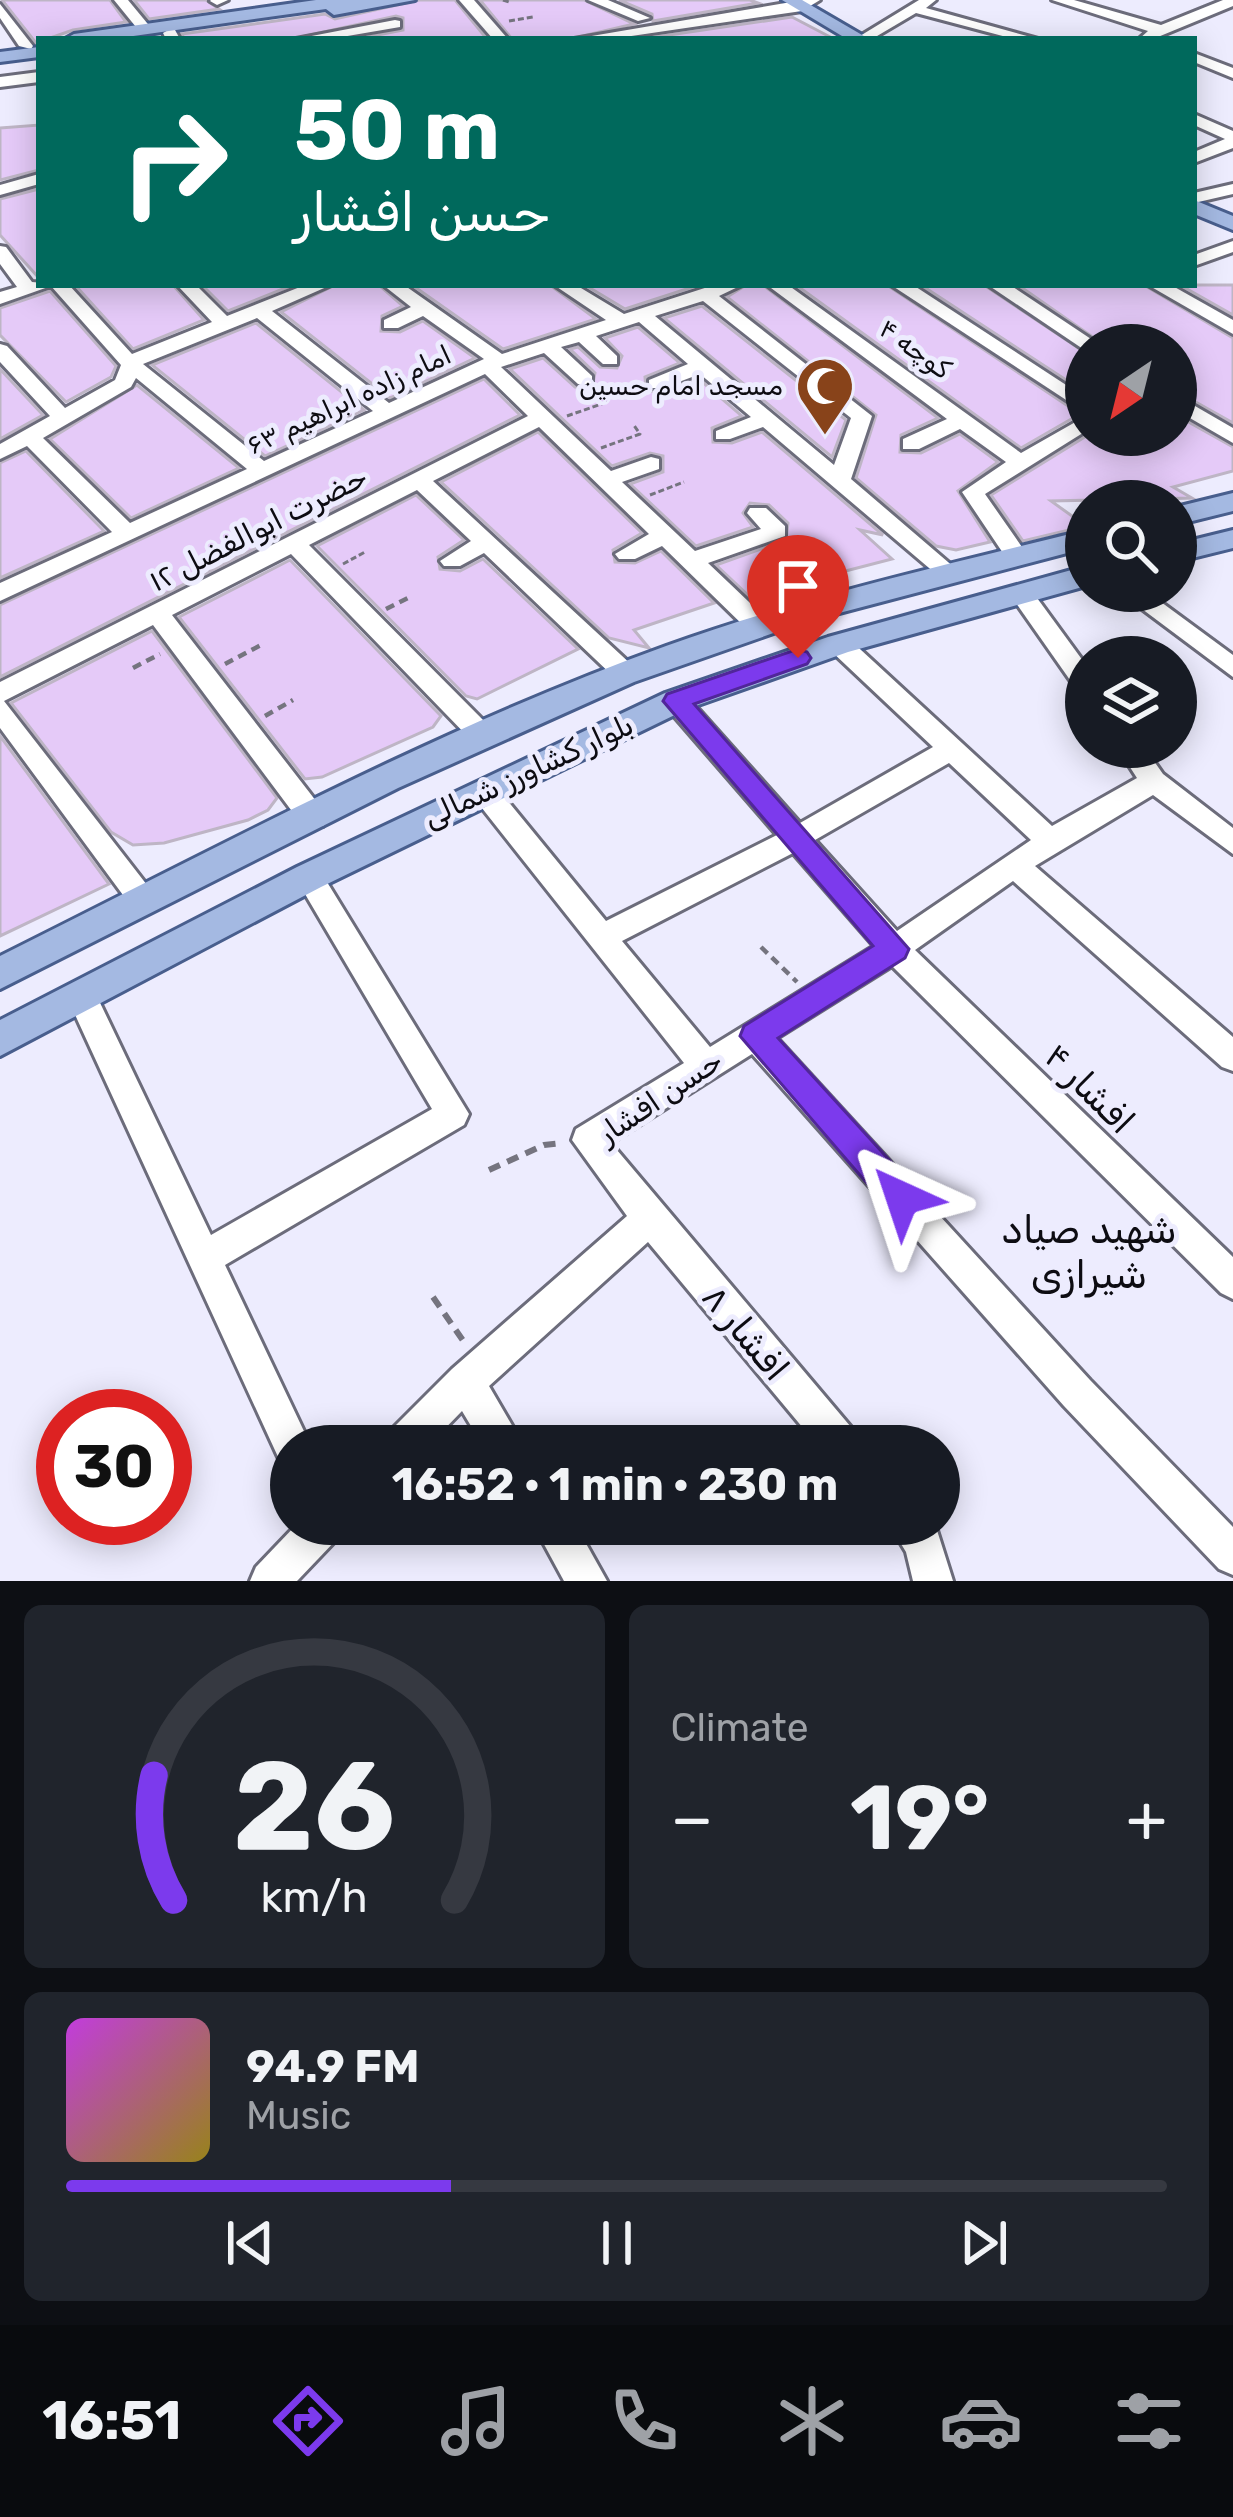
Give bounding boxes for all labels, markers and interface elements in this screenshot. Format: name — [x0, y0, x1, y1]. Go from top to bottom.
text: 50 m — [294, 80, 500, 180]
icon: right — [96, 84, 252, 240]
text: حسن افشار — [294, 181, 550, 245]
street label: کوچه ۴ — [873, 312, 957, 386]
north arrow — [1065, 324, 1197, 456]
map controls — [1065, 324, 1197, 768]
street label: امام زاده ابراهیم ۶۳ — [242, 339, 457, 463]
mosque icon: مسجد امام حسین — [794, 355, 856, 437]
place label: مسجد امام حسین — [579, 370, 783, 404]
street label: حضرت ابوالفضل ۱۲ — [143, 458, 373, 600]
button: search — [1065, 480, 1197, 612]
pin — [747, 535, 849, 658]
icon: arrive — [765, 553, 831, 619]
button: layers — [1065, 636, 1197, 768]
street label: بلوار کشاورز شمالی — [417, 707, 639, 835]
street label: افشار ۴ — [1036, 1034, 1144, 1142]
street label: حسن افشار — [589, 1042, 729, 1153]
position arrow — [839, 1135, 965, 1261]
district label: شهید صیاد شیرازی — [1001, 1207, 1177, 1298]
street label: افشار ۸ — [693, 1275, 798, 1389]
speed limit sign: 30 — [36, 1389, 192, 1545]
text: 16:52 · 1 min · 230 m — [392, 1458, 838, 1511]
text: Climate — [671, 1705, 809, 1751]
text: 26 — [233, 1732, 395, 1880]
text: 19° — [850, 1765, 989, 1872]
text: − — [671, 1779, 713, 1858]
text: + — [1126, 1779, 1167, 1858]
text: km/h — [261, 1871, 368, 1922]
text: 94.9 FM — [246, 2040, 419, 2093]
text: Music — [246, 2093, 351, 2139]
icon: previous — [217, 2210, 283, 2276]
icon: pause — [584, 2210, 650, 2276]
icon: next — [951, 2210, 1017, 2276]
icon: directions — [266, 2379, 350, 2463]
icon: music — [434, 2379, 518, 2463]
icon: phone — [602, 2379, 686, 2463]
icon: climate — [770, 2379, 854, 2463]
icon: car — [939, 2379, 1023, 2463]
icon: filters — [1107, 2379, 1191, 2463]
text: 16:51 — [42, 2389, 181, 2453]

